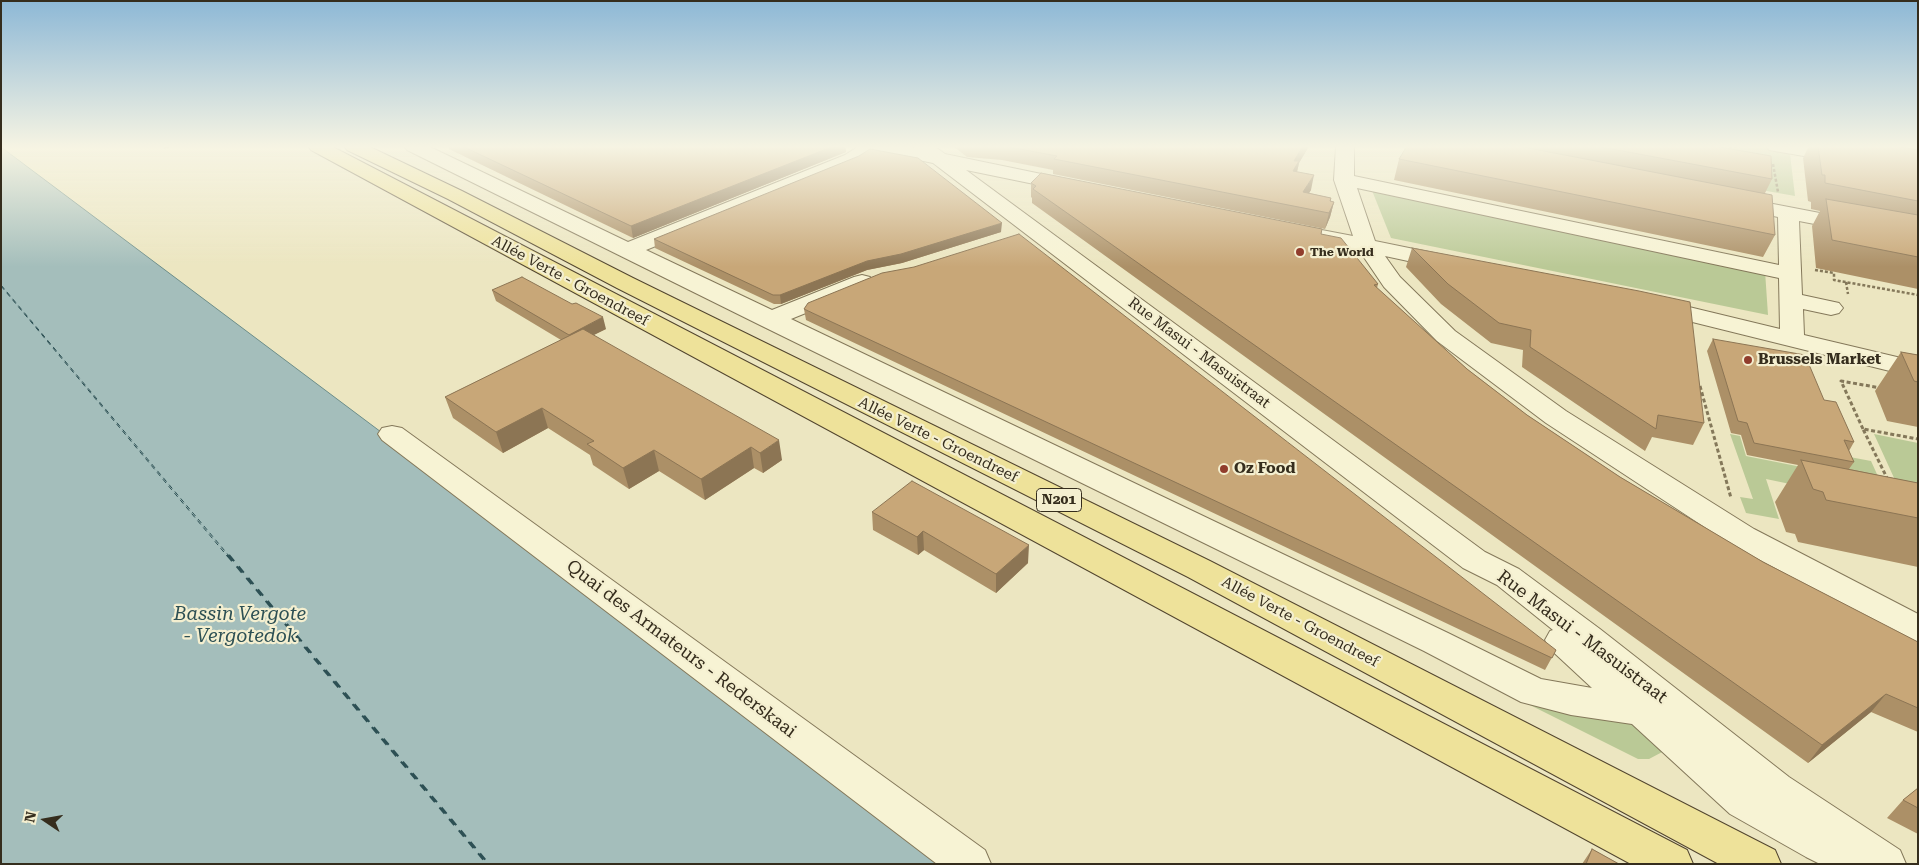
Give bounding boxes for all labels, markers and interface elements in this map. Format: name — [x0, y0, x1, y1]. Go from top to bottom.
street label: Allée Verte - Groendreef — [488, 232, 652, 330]
place label: The World — [1310, 245, 1374, 259]
marker: The World — [1294, 246, 1306, 258]
street label: Rue Masui - Masuistraat — [1124, 294, 1274, 412]
place label: Brussels Market — [1758, 351, 1881, 369]
marker: Brussels Market — [1742, 354, 1754, 366]
street label: Allée Verte - Groendreef — [855, 393, 1021, 487]
place label: Oz Food — [1234, 460, 1295, 478]
marker: Oz Food — [1218, 463, 1230, 475]
road number: N201 — [1036, 488, 1082, 512]
street label: Quai des Armateurs - Rederskaai — [562, 555, 800, 743]
street label: Rue Masui - Masuistraat — [1493, 566, 1671, 708]
street label: Allée Verte - Groendreef — [1218, 573, 1382, 671]
water label: Bassin Vergote - Vergotedok — [174, 603, 306, 647]
north arrow — [20, 795, 70, 845]
text: N — [21, 810, 39, 824]

